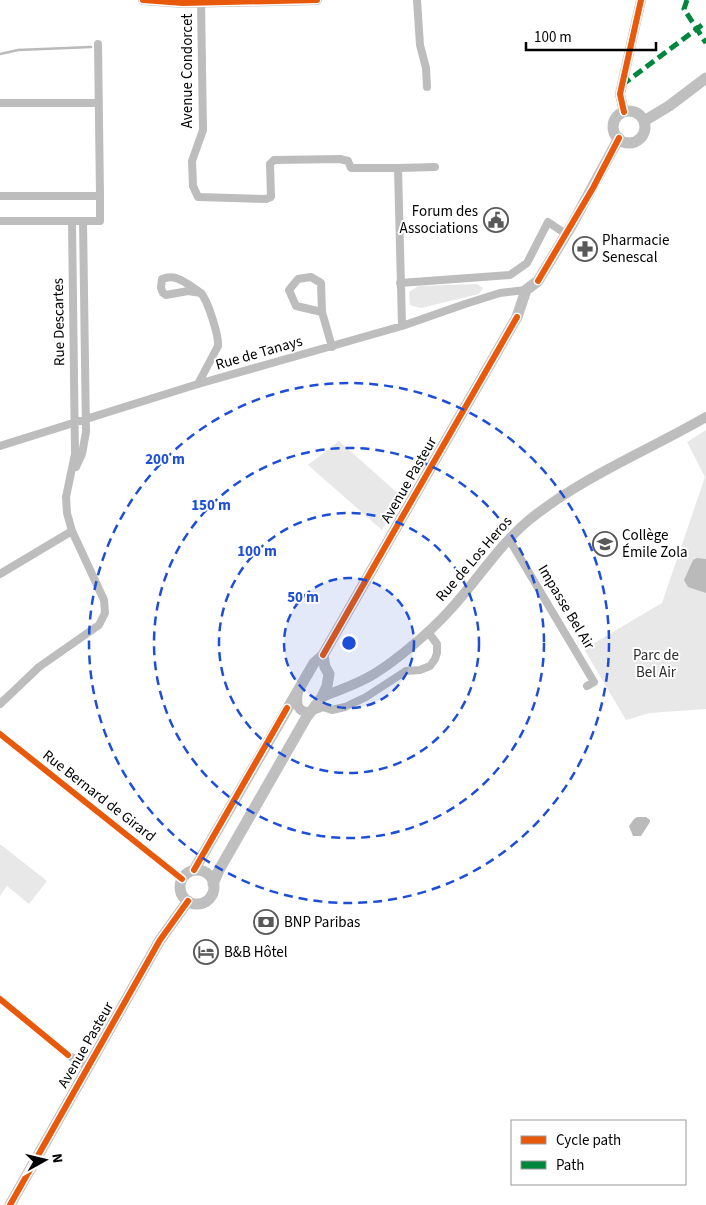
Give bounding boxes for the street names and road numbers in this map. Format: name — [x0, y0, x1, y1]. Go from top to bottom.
street label: Avenue Condorcet — [177, 14, 198, 128]
street label: Rue Descartes — [48, 278, 70, 366]
street label: Rue de Tanays — [213, 331, 305, 375]
street label: Avenue Pasteur — [376, 432, 443, 527]
street label: Rue de Los Heros — [431, 512, 517, 606]
street label: Impasse Bel Air — [532, 561, 600, 654]
street label: Rue Bernard de Girard — [38, 745, 160, 847]
street label: Avenue Pasteur — [53, 997, 120, 1092]

